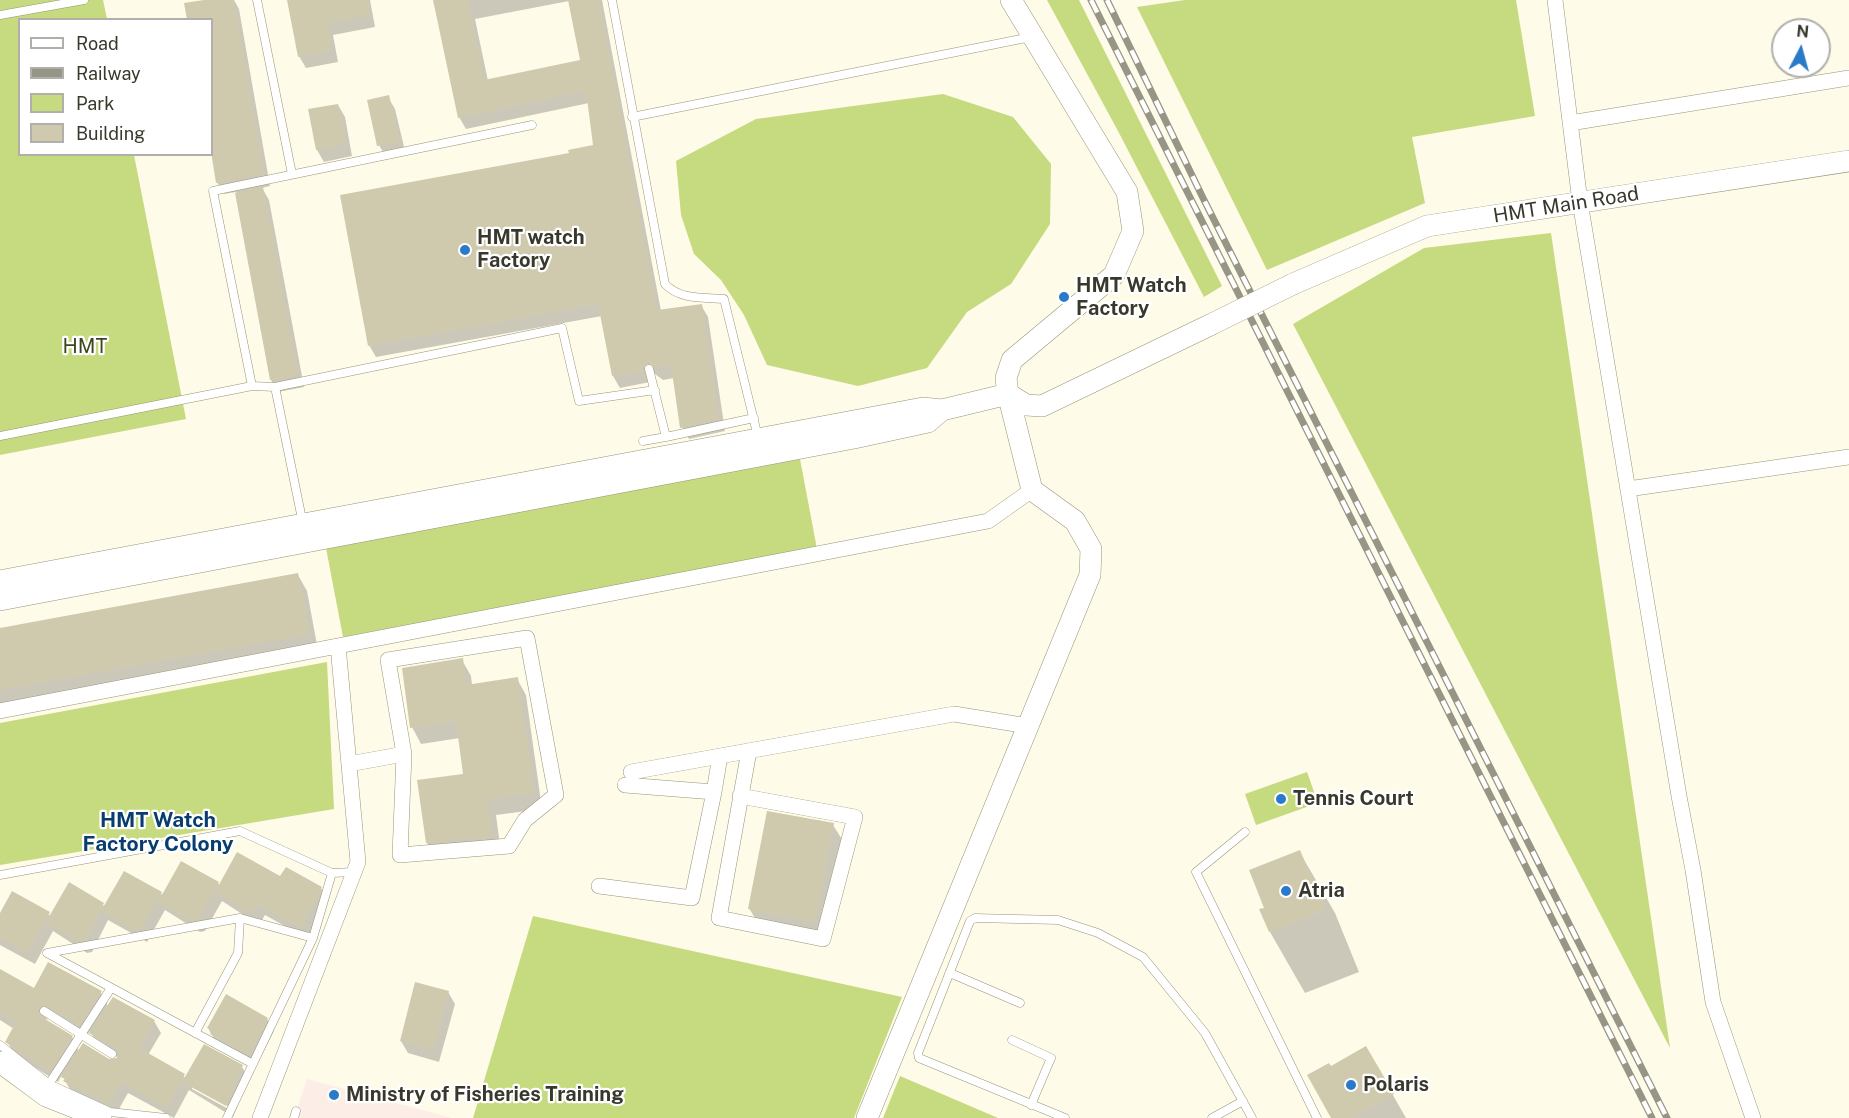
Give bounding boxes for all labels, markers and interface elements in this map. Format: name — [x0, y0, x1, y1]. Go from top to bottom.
legend — [18, 18, 213, 156]
north arrow — [1771, 18, 1831, 78]
text: N — [1796, 21, 1810, 42]
text: Road — [76, 33, 119, 54]
text: Railway — [76, 63, 141, 84]
text: Park — [76, 93, 114, 114]
text: Building — [76, 123, 145, 144]
street label: HMT Main Road — [1491, 182, 1641, 228]
place label: HMT watch Factory — [477, 226, 585, 273]
marker: HMT watch Factory — [458, 243, 472, 257]
place label: HMT Watch Factory — [1076, 274, 1187, 321]
marker: HMT Watch Factory — [1057, 290, 1071, 304]
park label: HMT — [63, 335, 107, 359]
place label: Tennis Court — [1293, 787, 1414, 811]
marker: Tennis Court — [1274, 792, 1288, 806]
district label: HMT Watch Factory Colony — [82, 808, 234, 858]
place label: Atria — [1298, 879, 1345, 903]
marker: Atria — [1279, 884, 1293, 898]
place label: Polaris — [1363, 1073, 1429, 1097]
marker: Polaris — [1344, 1078, 1358, 1092]
place label: Ministry of Fisheries Training — [346, 1083, 624, 1107]
marker: Ministry of Fisheries Training — [327, 1088, 341, 1102]

